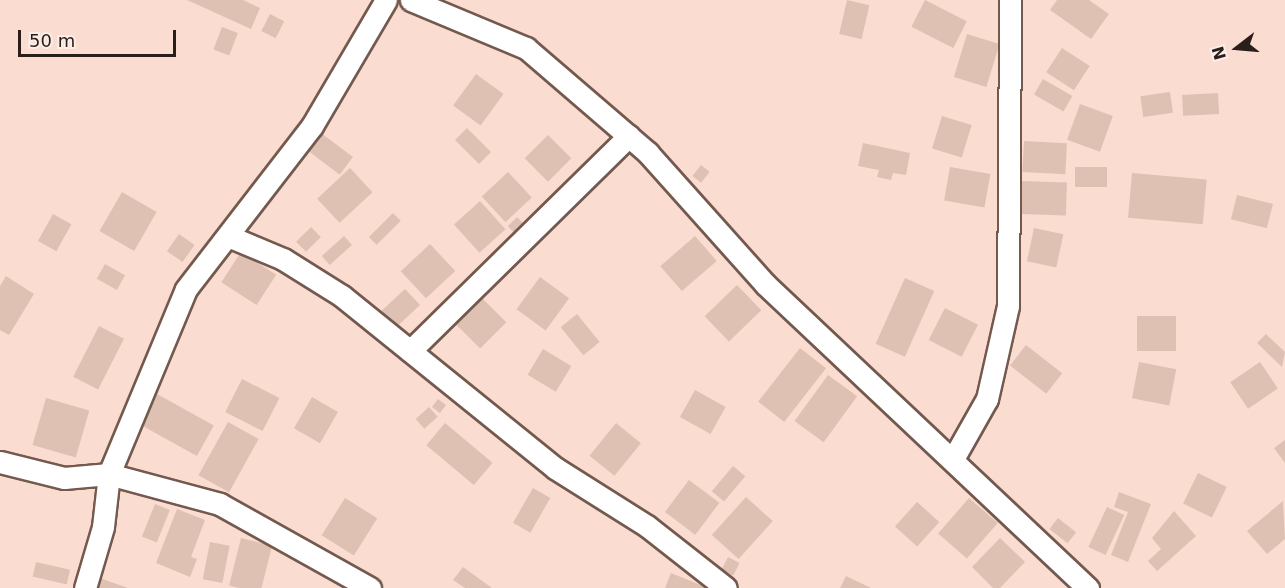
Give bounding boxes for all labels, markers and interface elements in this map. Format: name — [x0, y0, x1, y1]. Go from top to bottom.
scale bar — [21, 18, 178, 56]
north arrow — [1207, 18, 1267, 78]
text: 50 m — [29, 30, 75, 51]
text: N — [1208, 44, 1230, 62]

